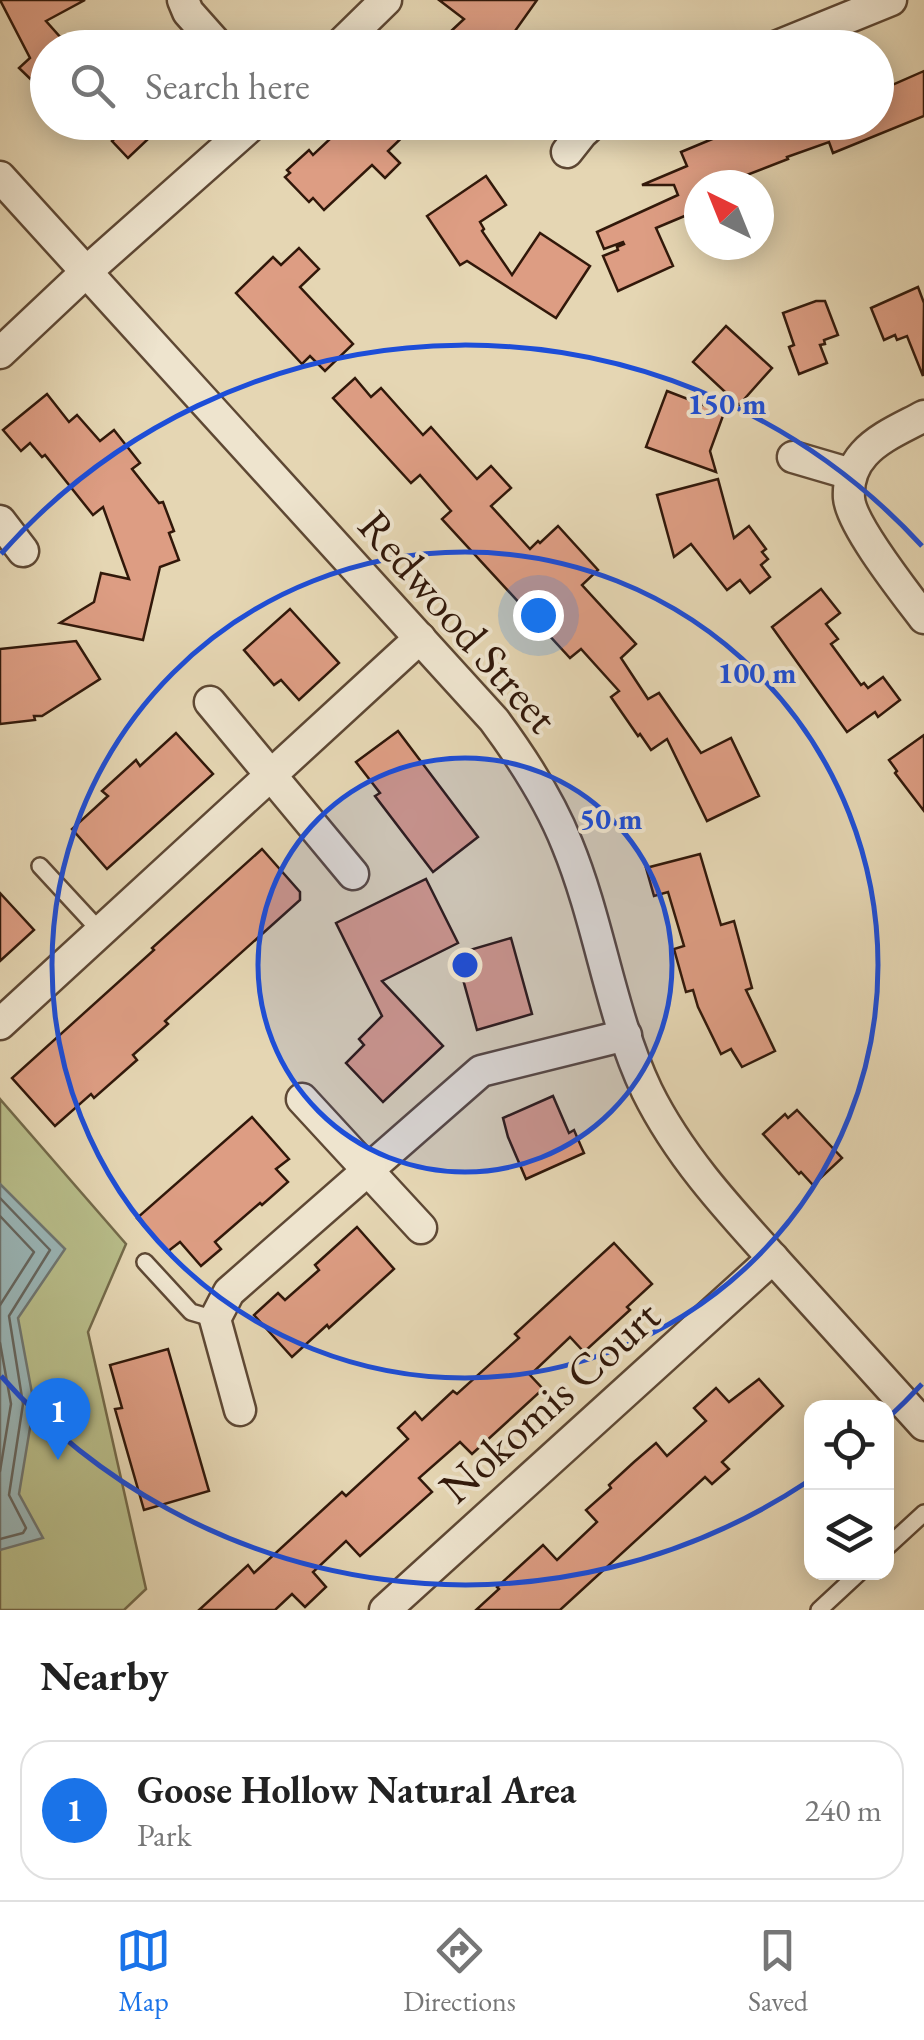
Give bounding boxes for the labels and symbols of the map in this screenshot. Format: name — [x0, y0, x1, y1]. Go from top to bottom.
north arrow — [684, 170, 774, 260]
text: 150 m — [688, 384, 766, 423]
street label: Redwood Street — [346, 498, 572, 744]
your location — [513, 590, 564, 641]
text: 100 m — [718, 653, 796, 692]
text: 50 m — [579, 799, 643, 838]
centre of rings — [447, 947, 483, 983]
street label: Nokomis Court — [427, 1287, 671, 1515]
pin: 1 — [26, 1378, 90, 1460]

